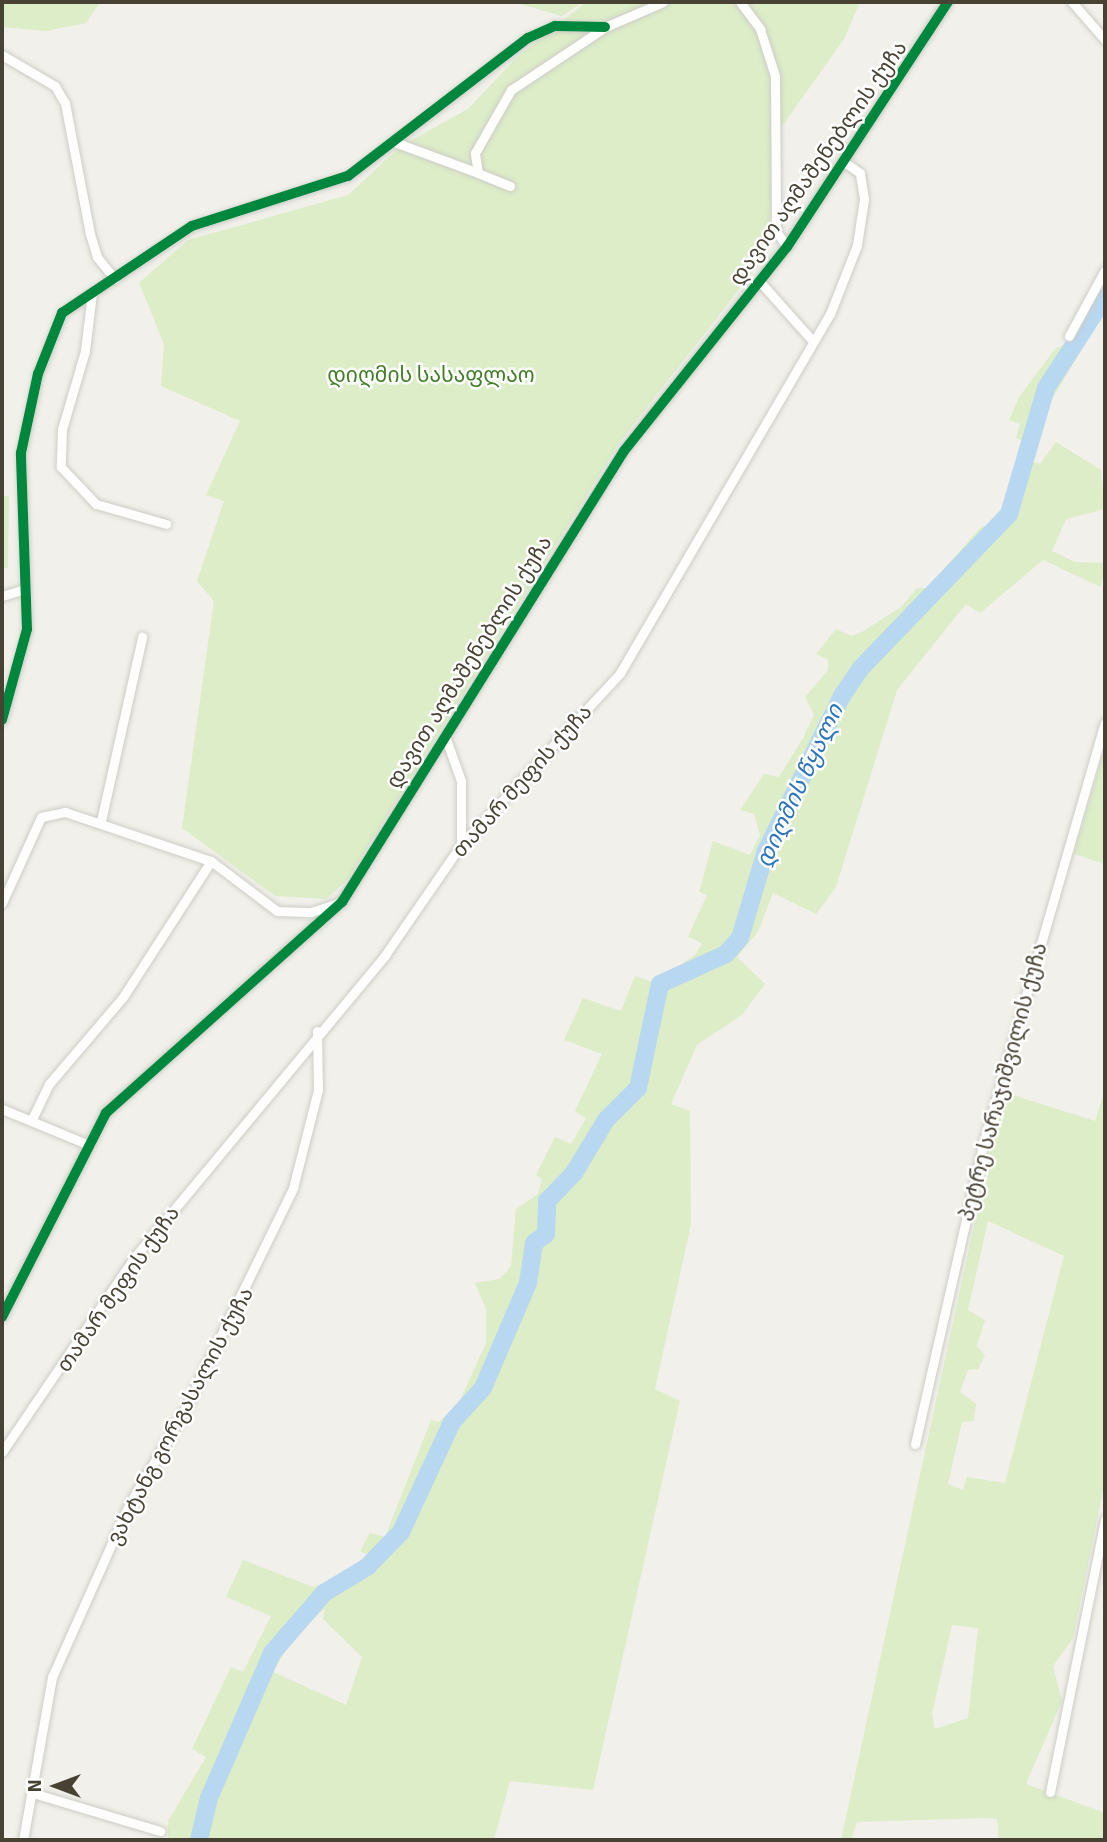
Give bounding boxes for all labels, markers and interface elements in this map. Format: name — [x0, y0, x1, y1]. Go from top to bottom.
street label: დავით აღმაშენებლის ქუჩა — [724, 36, 912, 290]
park label: დიღმის სასაფლაო — [327, 362, 535, 388]
street label: დავით აღმაშენებლის ქუჩა — [381, 531, 557, 793]
street label: თამარ მეფის ქუჩა — [447, 699, 597, 863]
water label: დიღმის წყალი — [750, 700, 850, 872]
street label: პეტრე სარაჯიშვილის ქუჩა — [954, 940, 1052, 1224]
street label: თამარ მეფის ქუჩა — [51, 1201, 185, 1377]
street label: ვახტანგ გორგასალის ქუჩა — [101, 1283, 259, 1549]
north arrow — [21, 1751, 91, 1821]
text: N — [23, 1779, 47, 1793]

